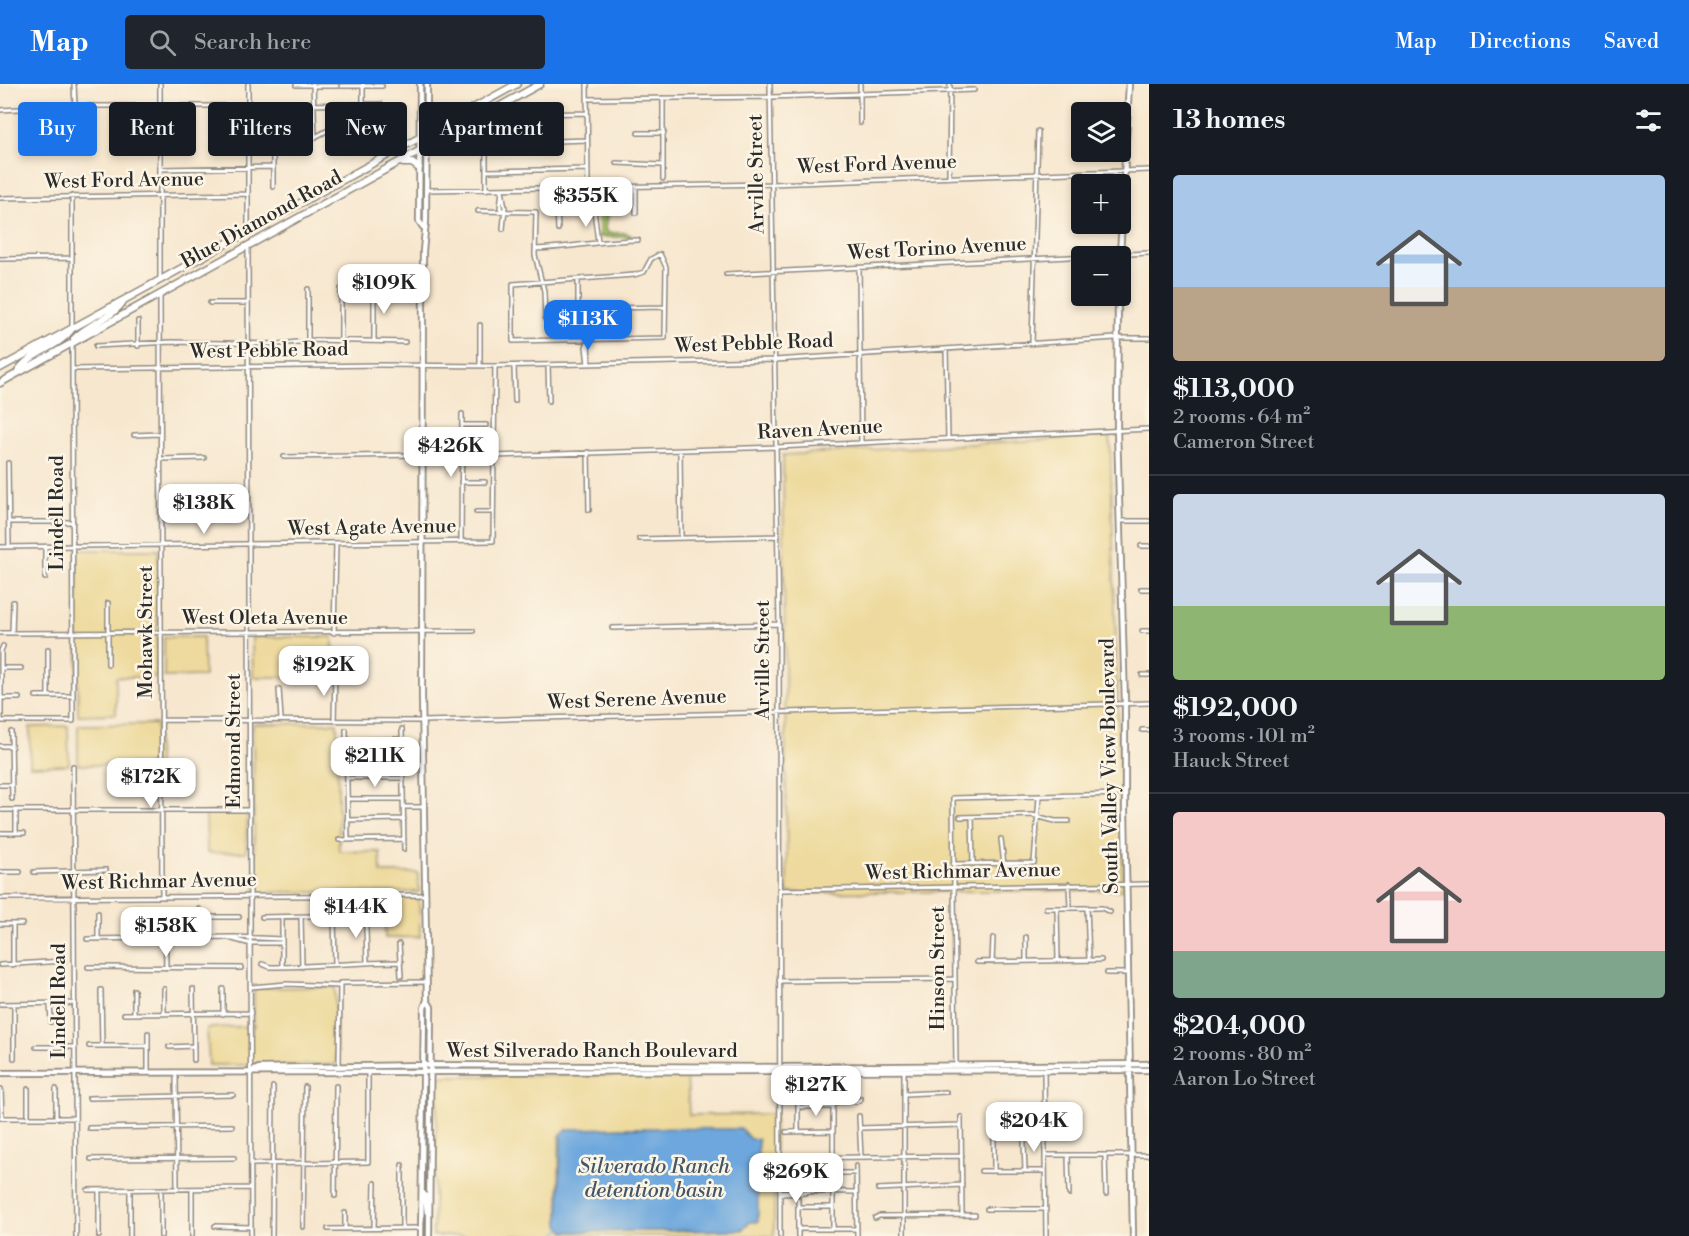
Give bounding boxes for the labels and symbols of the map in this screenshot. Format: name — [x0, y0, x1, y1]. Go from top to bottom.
street label: Arville Street — [743, 114, 771, 235]
street label: West Ford Avenue — [796, 150, 957, 180]
street label: Blue Diamond Road — [176, 165, 348, 275]
street label: West Ford Avenue — [43, 167, 204, 195]
pin: $355K — [544, 177, 628, 228]
street label: West Torino Avenue — [846, 232, 1027, 266]
pin: $109K — [342, 264, 426, 315]
pin: $113K — [546, 300, 630, 351]
street label: West Pebble Road — [673, 329, 834, 359]
street label: West Pebble Road — [188, 337, 349, 365]
street label: Raven Avenue — [756, 414, 884, 446]
pin: $426K — [409, 427, 493, 478]
street label: Lindell Road — [45, 455, 70, 571]
pin: $138K — [162, 484, 246, 535]
street label: West Agate Avenue — [286, 514, 457, 542]
street label: Mohawk Street — [134, 565, 159, 699]
street label: Arville Street — [751, 600, 776, 721]
street label: West Oleta Avenue — [181, 606, 348, 631]
street label: South Valley View Boulevard — [1095, 637, 1125, 894]
pin: $192K — [282, 646, 366, 697]
street label: Edmond Street — [222, 673, 247, 809]
street label: West Serene Avenue — [546, 684, 727, 716]
pin: $211K — [333, 737, 417, 788]
pin: $172K — [109, 758, 193, 809]
street label: West Richmar Avenue — [864, 858, 1061, 886]
street label: West Richmar Avenue — [60, 868, 257, 896]
pin: $144K — [314, 888, 398, 939]
street label: Hinson Street — [926, 906, 951, 1030]
pin: $158K — [124, 907, 208, 958]
street label: Lindell Road — [47, 943, 72, 1059]
street label: West Silverado Ranch Boulevard — [445, 1039, 738, 1064]
pin: $127K — [774, 1066, 858, 1117]
pin: $204K — [992, 1102, 1076, 1153]
pin: $269K — [754, 1153, 838, 1204]
water label: Silverado Ranch detention basin — [578, 1154, 730, 1204]

